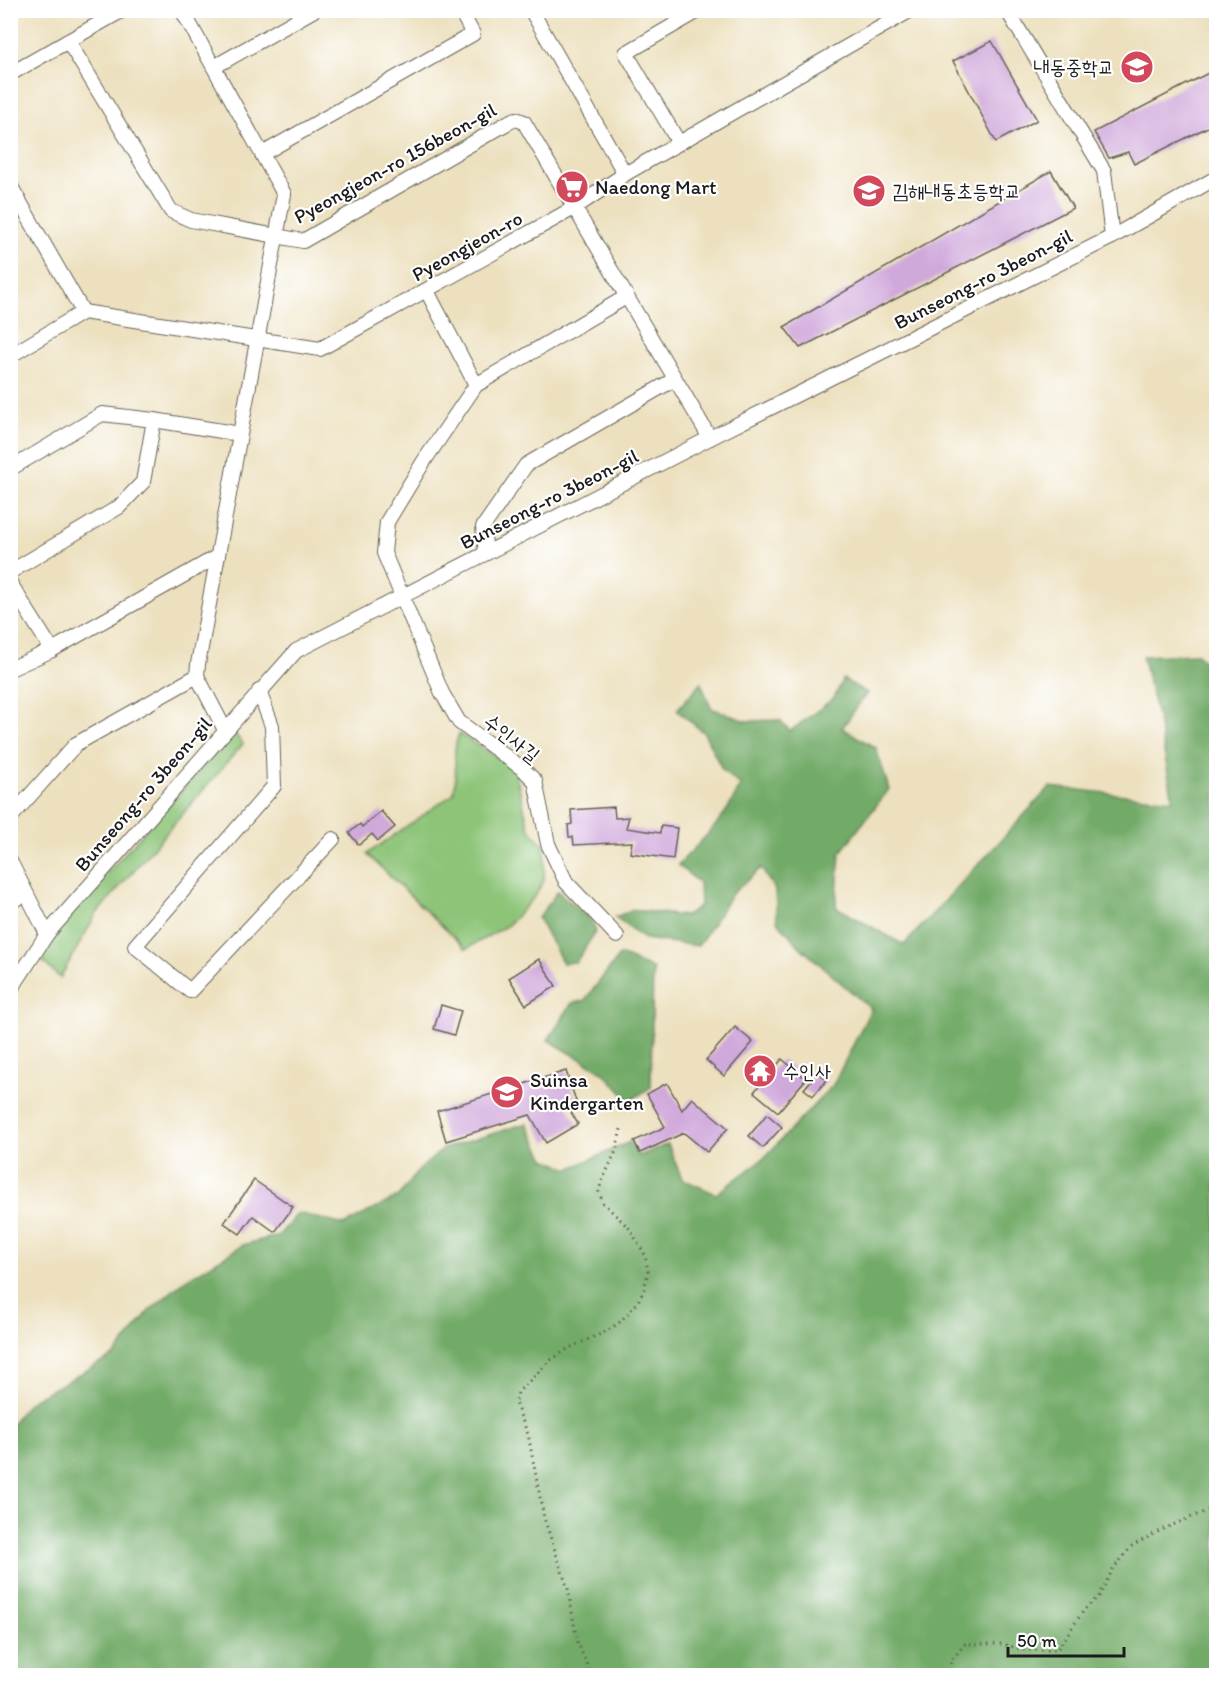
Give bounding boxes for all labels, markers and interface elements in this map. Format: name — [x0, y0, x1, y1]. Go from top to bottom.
school or university icon: 내동중학교 — [1119, 49, 1155, 85]
place label: 내동중학교 — [1034, 55, 1114, 79]
street label: Pyeongjeon-ro 156beon-gil — [290, 97, 501, 229]
supermarket icon: Naedong Mart — [554, 169, 590, 205]
school or university icon: 김해내동초등학교 — [851, 173, 887, 209]
place label: Naedong Mart — [595, 175, 717, 199]
place label: 김해내동초등학교 — [892, 179, 1021, 203]
street label: Pyeongjeon-ro — [407, 206, 527, 286]
street label: Bunseong-ro 3beon-gil — [890, 223, 1077, 334]
street label: Bunseong-ro 3beon-gil — [456, 443, 643, 554]
street label: 수인사길 — [479, 709, 545, 767]
street label: Bunseong-ro 3beon-gil — [69, 712, 217, 876]
temple icon: 수인사 — [742, 1053, 778, 1089]
place label: 수인사 — [783, 1059, 831, 1083]
place label: Suinsa Kindergarten — [530, 1068, 644, 1115]
school or university icon: Suinsa Kindergarten — [489, 1074, 525, 1110]
scale bar — [1008, 1620, 1124, 1658]
text: 50 m — [1017, 1630, 1057, 1652]

